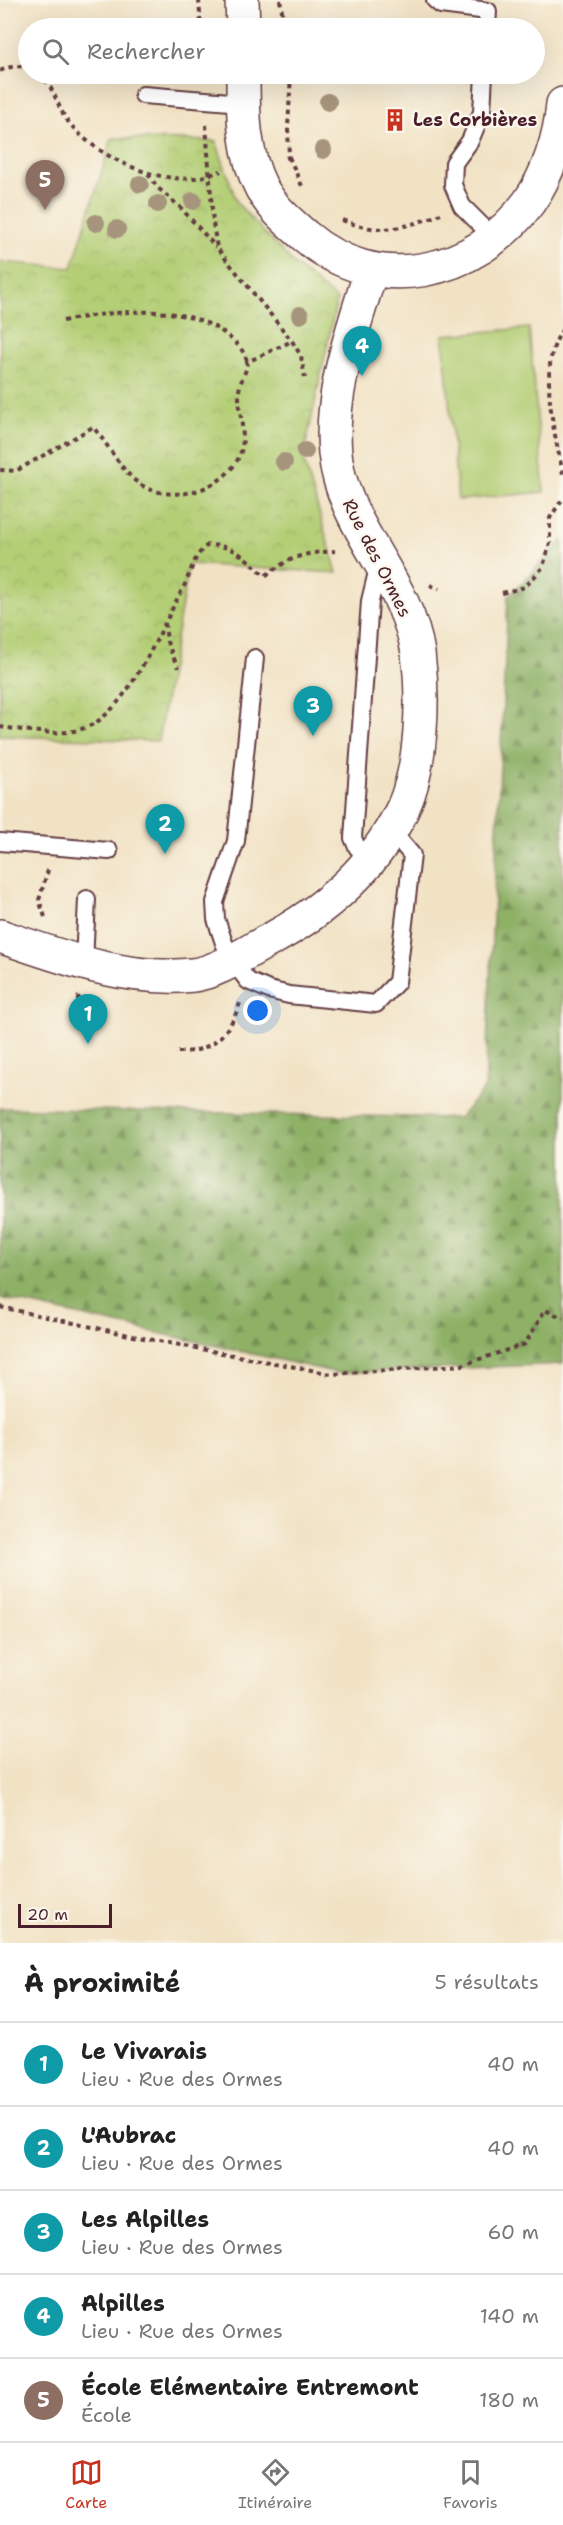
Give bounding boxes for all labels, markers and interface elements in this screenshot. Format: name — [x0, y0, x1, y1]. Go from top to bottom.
search box — [18, 18, 545, 84]
icon: search — [39, 35, 72, 68]
text: Rechercher — [87, 37, 206, 66]
building icon: Les Corbières — [382, 107, 408, 133]
place label: Les Corbières — [413, 108, 537, 132]
pin: 5 — [26, 160, 64, 210]
pin: 4 — [342, 326, 382, 376]
street label: Rue des Ormes — [337, 495, 417, 621]
pin: 3 — [294, 686, 332, 736]
pin: 2 — [146, 804, 184, 854]
pin: 1 — [68, 994, 107, 1044]
your location — [243, 996, 272, 1025]
scale bar — [18, 1901, 112, 1928]
text: 20 m — [27, 1904, 68, 1925]
text: À proximité — [24, 1965, 180, 2000]
text: 5 résultats — [434, 1969, 539, 1995]
text: Le Vivarais — [81, 2037, 207, 2066]
text: 1 — [39, 2051, 48, 2077]
text: 40 m — [487, 2051, 539, 2077]
text: Lieu · Rue des Ormes — [81, 2066, 283, 2092]
text: L'Aubrac — [81, 2121, 176, 2150]
text: 2 — [37, 2135, 51, 2161]
text: 40 m — [487, 2135, 539, 2161]
text: Lieu · Rue des Ormes — [81, 2150, 283, 2176]
text: Les Alpilles — [81, 2205, 209, 2234]
text: 3 — [37, 2219, 51, 2245]
text: 60 m — [487, 2219, 539, 2245]
text: Lieu · Rue des Ormes — [81, 2234, 283, 2260]
text: Alpilles — [81, 2289, 165, 2318]
text: 4 — [37, 2303, 51, 2329]
text: 140 m — [480, 2303, 539, 2329]
text: Lieu · Rue des Ormes — [81, 2318, 283, 2344]
text: École Elémentaire Entremont — [81, 2373, 419, 2402]
text: 5 — [37, 2387, 50, 2413]
text: 180 m — [479, 2387, 539, 2413]
text: École — [81, 2402, 132, 2428]
tab: Carte — [65, 2456, 107, 2513]
tab: Itinéraire — [238, 2456, 312, 2513]
tab: Favoris — [443, 2456, 498, 2513]

